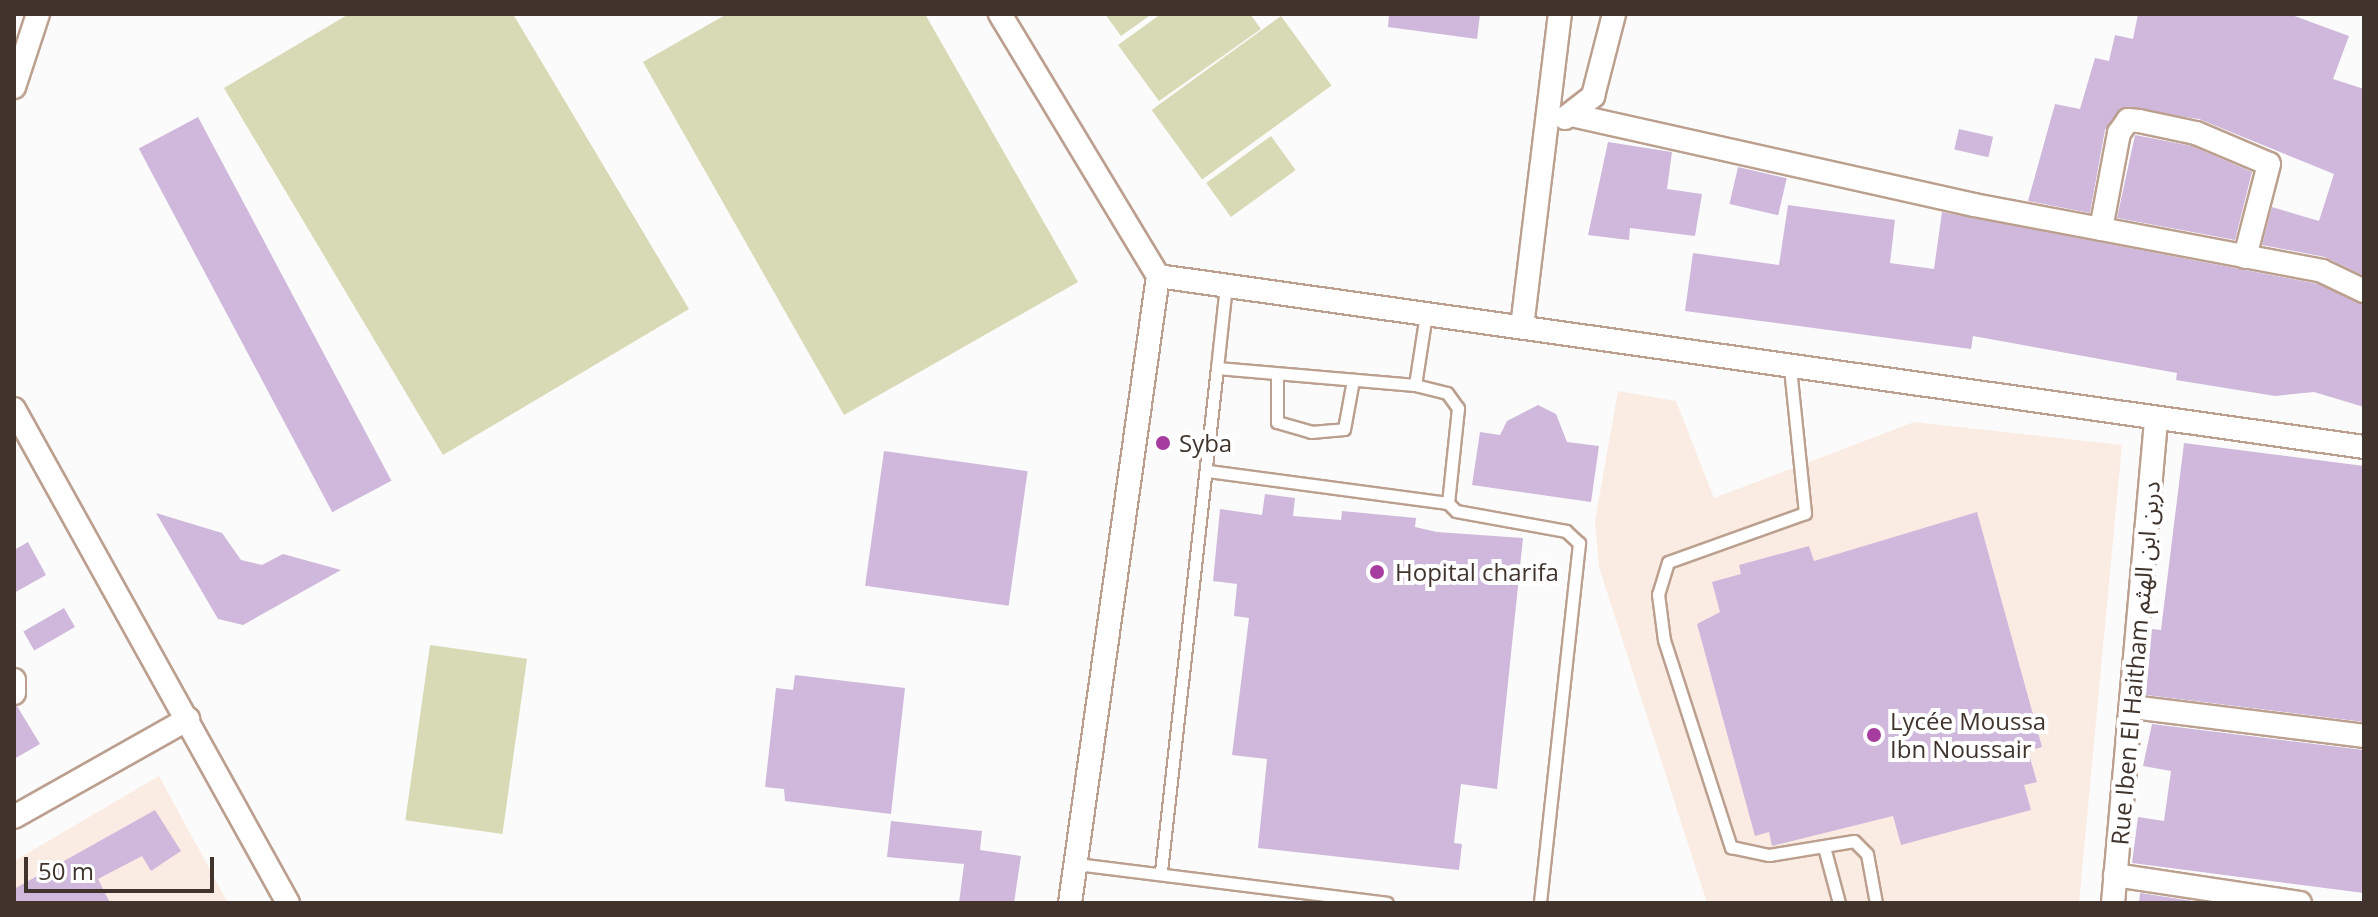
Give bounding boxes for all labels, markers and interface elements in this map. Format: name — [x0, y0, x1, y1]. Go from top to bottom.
place label: Syba — [1179, 429, 1232, 457]
marker: Syba — [1154, 434, 1172, 452]
street label: Rue Iben El Haitham دربن ابن الهثم — [2105, 480, 2165, 846]
place label: Hopital charifa — [1395, 558, 1559, 586]
marker: Hopital charifa — [1366, 561, 1388, 583]
place label: Lycée Moussa Ibn Noussair — [1890, 707, 2046, 763]
marker: Lycée Moussa Ibn Noussair — [1865, 726, 1883, 744]
scale bar — [28, 841, 218, 891]
text: 50 m — [38, 854, 94, 887]

